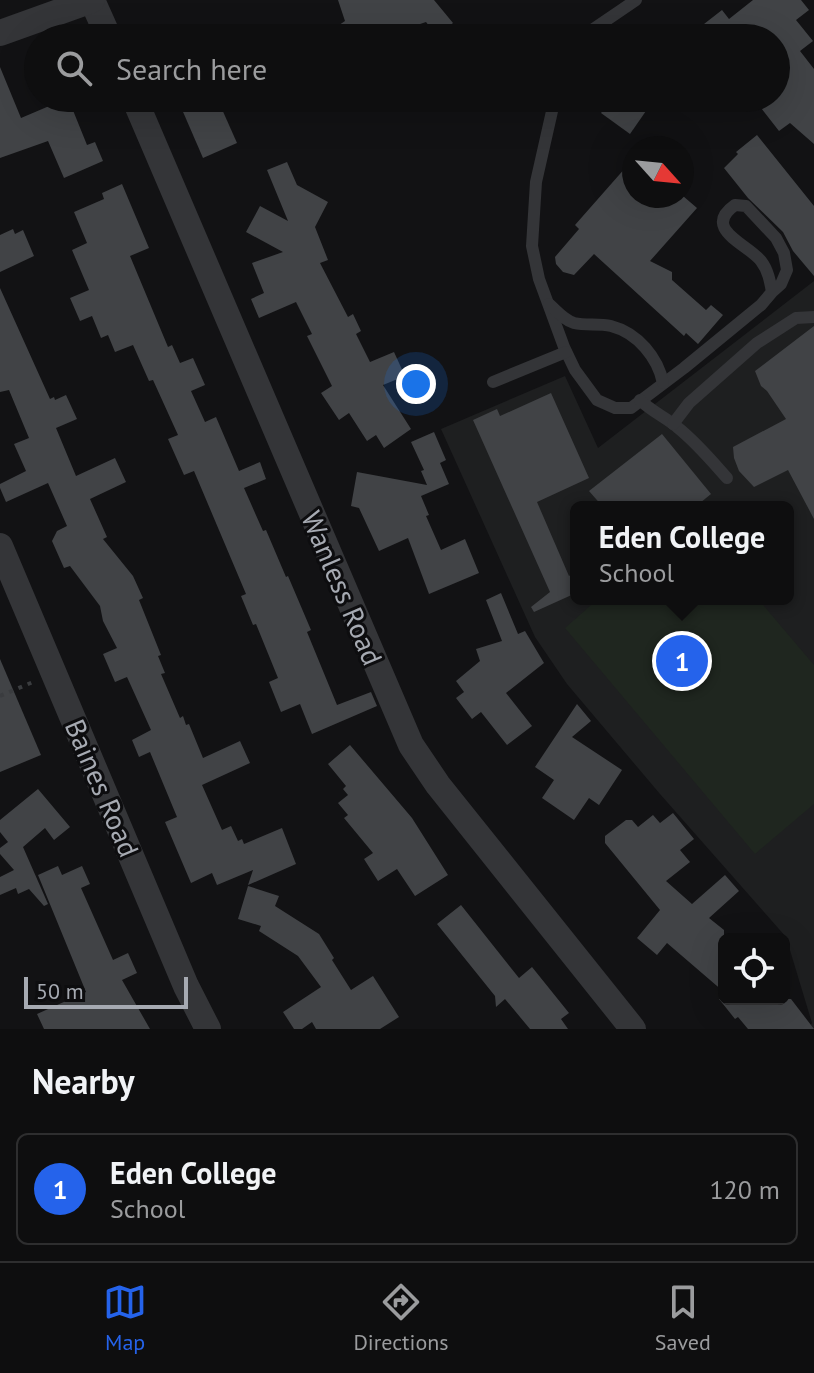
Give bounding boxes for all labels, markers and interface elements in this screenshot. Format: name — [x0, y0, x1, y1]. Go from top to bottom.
search box — [24, 24, 790, 112]
icon: search — [52, 46, 96, 90]
text: Search here — [116, 49, 267, 88]
north arrow — [622, 136, 694, 208]
your location — [396, 364, 436, 404]
popup — [570, 501, 794, 605]
street label: Wanless Road — [293, 505, 392, 671]
text: Eden College — [599, 517, 765, 556]
text: School — [599, 556, 674, 589]
pin: 1 — [656, 631, 708, 691]
street label: Baines Road — [57, 713, 148, 862]
map controls — [718, 933, 790, 1005]
button: locate — [718, 933, 790, 1005]
scale bar — [24, 973, 188, 1009]
text: 50 m — [36, 977, 84, 1005]
text: Nearby — [32, 1059, 134, 1103]
text: Eden College — [110, 1153, 276, 1192]
text: 1 — [53, 1173, 67, 1206]
text: 120 m — [709, 1173, 780, 1206]
text: School — [110, 1192, 185, 1225]
tab: Map — [103, 1280, 147, 1356]
tab: Directions — [353, 1280, 449, 1356]
tab: Saved — [655, 1280, 711, 1356]

